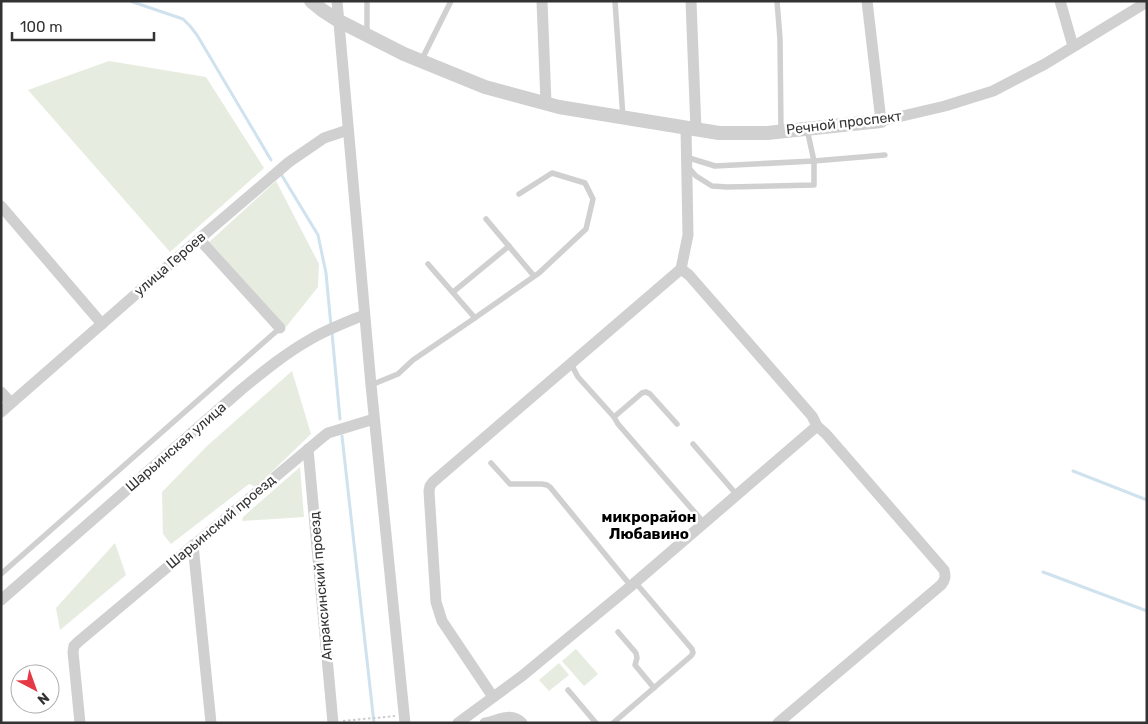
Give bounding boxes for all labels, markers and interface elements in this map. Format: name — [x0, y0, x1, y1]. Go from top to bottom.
scale bar — [12, 10, 155, 42]
text: 100 m — [20, 18, 62, 36]
street label: Речной проспект — [785, 107, 903, 139]
street label: улица Героев — [131, 228, 209, 300]
street label: Шарьинская улица — [122, 399, 230, 495]
street label: Шарьинский проезд — [163, 471, 279, 573]
district label: микрорайон Любавино — [602, 508, 696, 543]
street label: Апраксинский проезд — [306, 511, 336, 661]
north arrow — [10, 664, 60, 714]
text: N — [34, 689, 53, 708]

